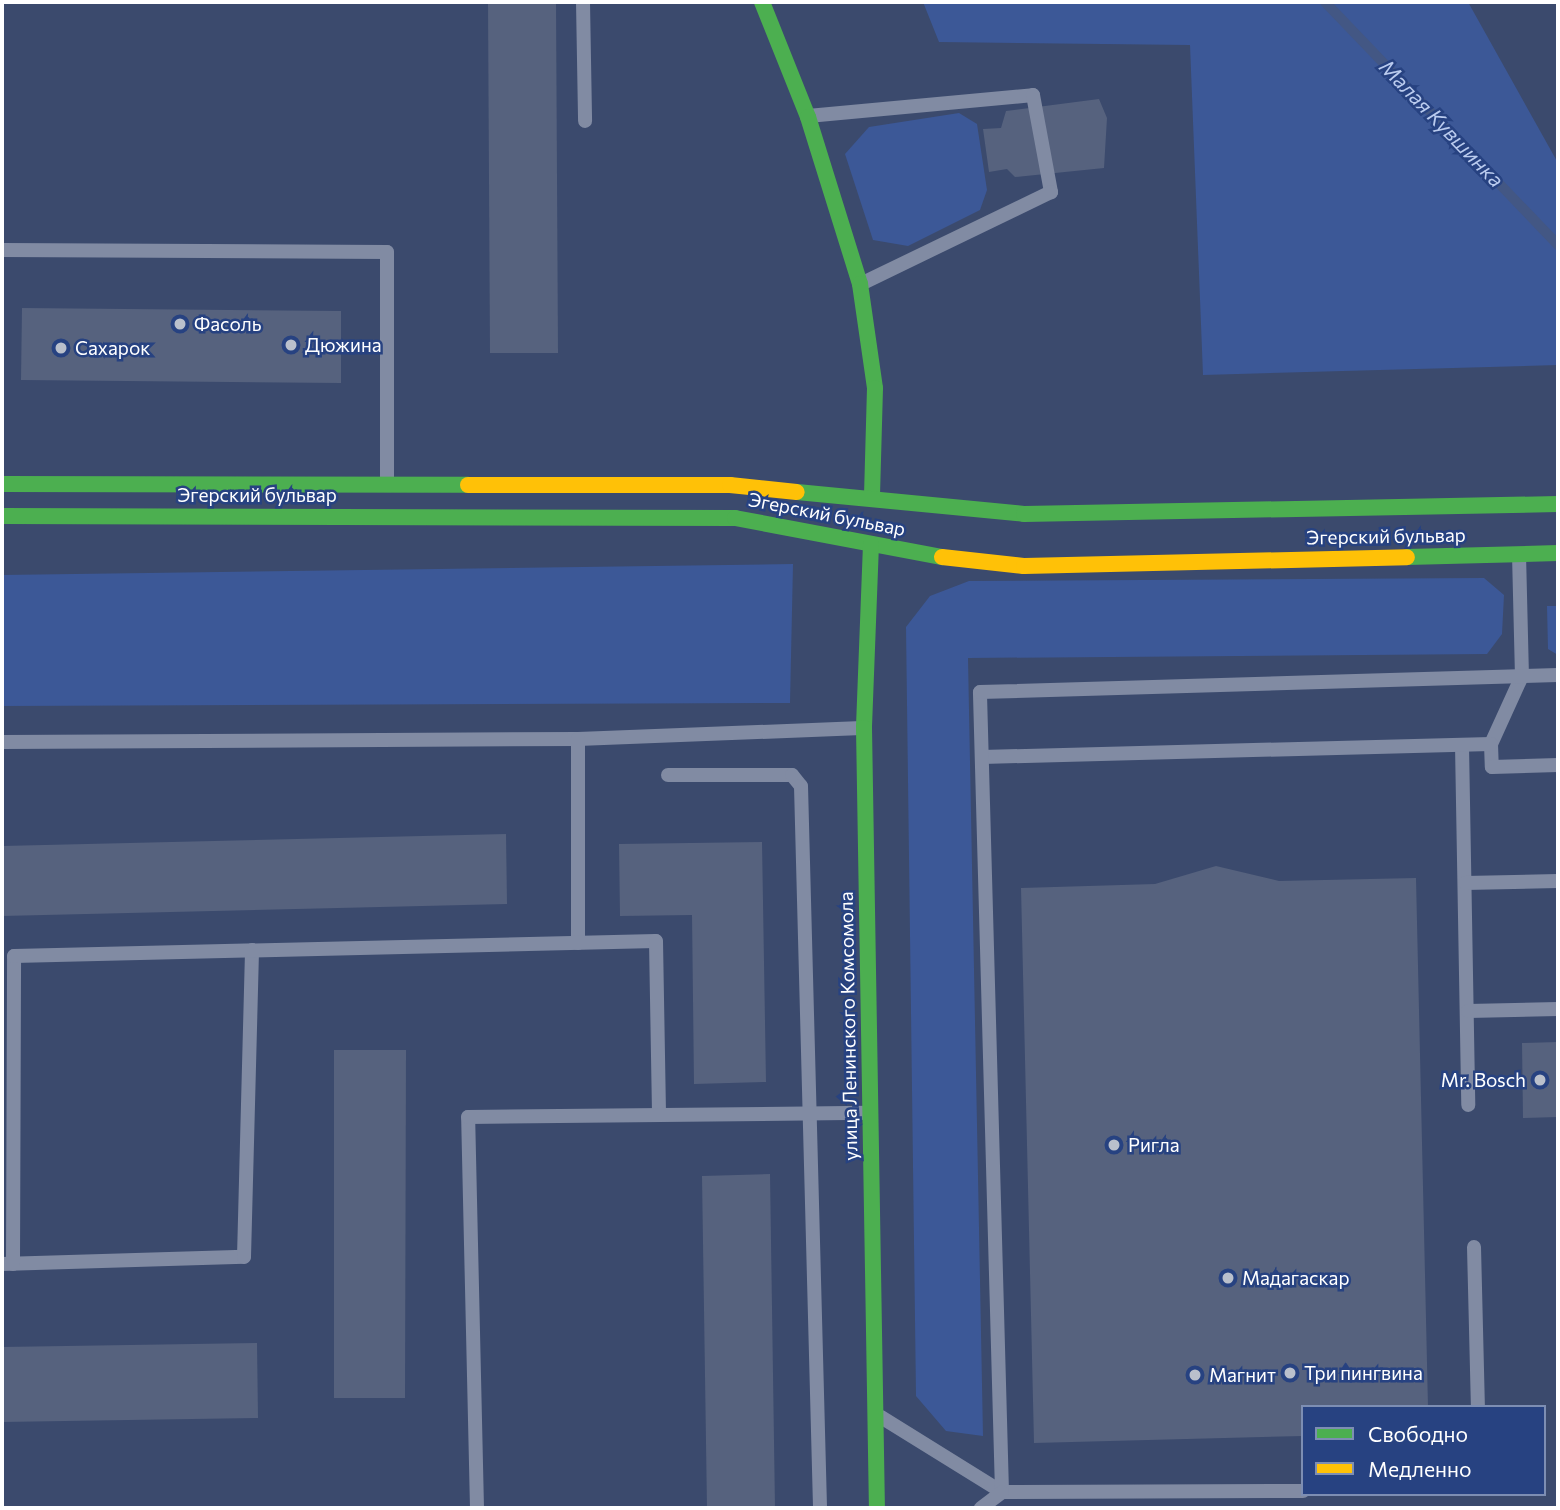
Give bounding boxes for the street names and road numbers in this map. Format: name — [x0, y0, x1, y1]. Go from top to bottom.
street label: Эгерский бульвар — [177, 484, 337, 506]
street label: Эгерский бульвар — [747, 488, 907, 540]
street label: Эгерский бульвар — [1306, 523, 1466, 549]
street label: улица Ленинского Комсомола — [834, 891, 862, 1161]

